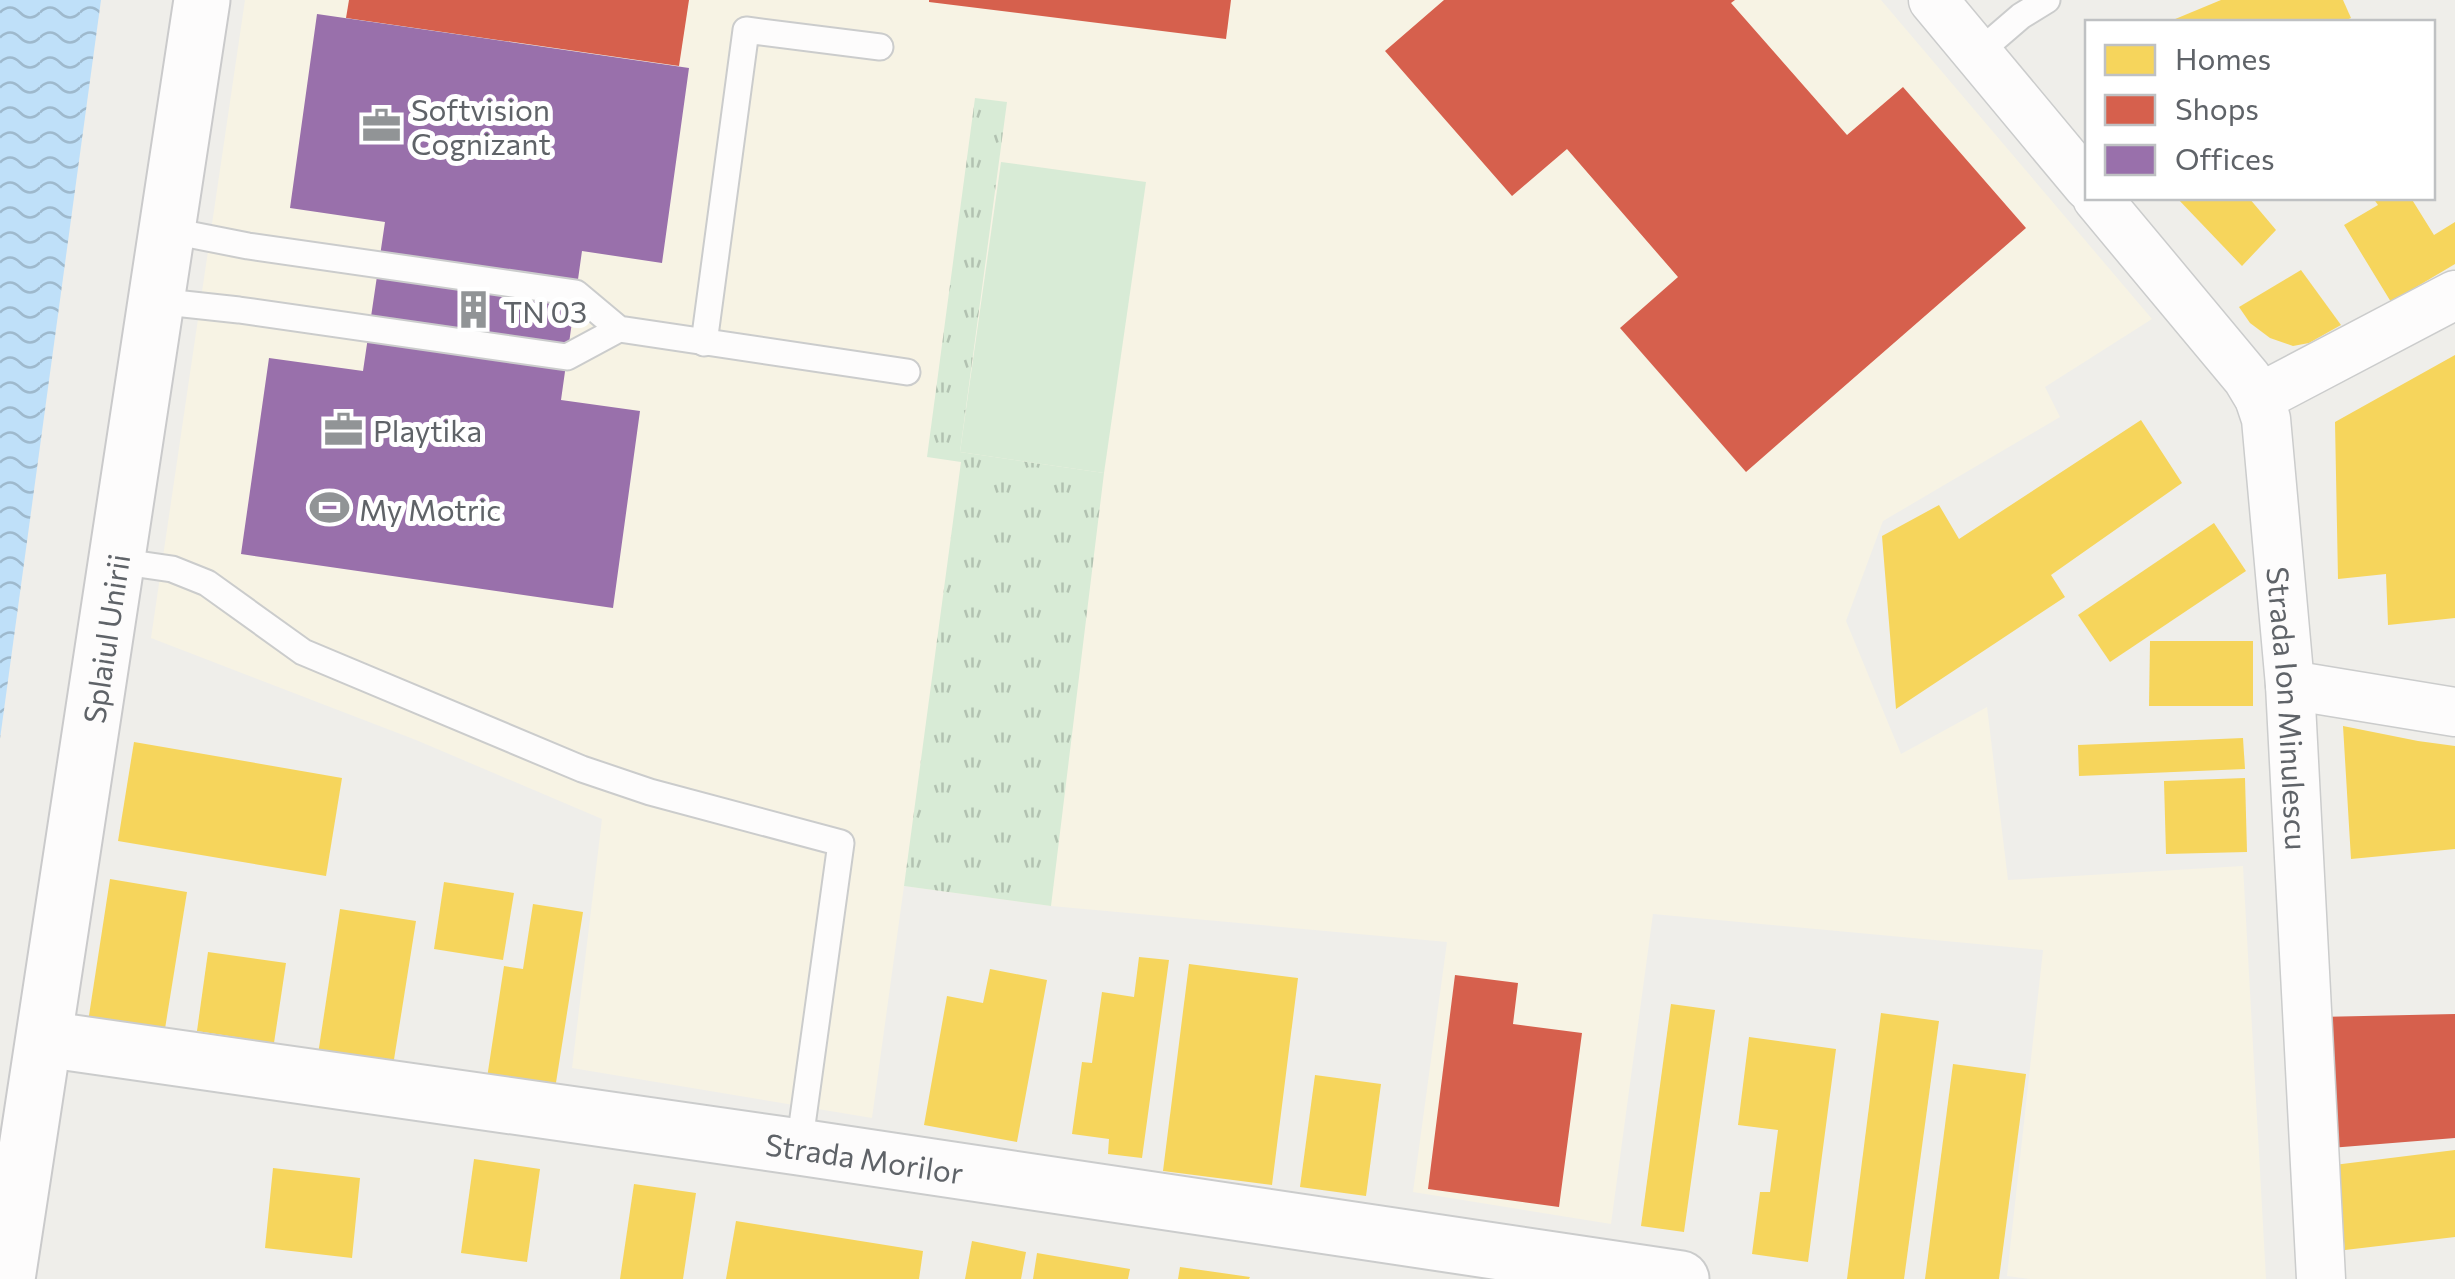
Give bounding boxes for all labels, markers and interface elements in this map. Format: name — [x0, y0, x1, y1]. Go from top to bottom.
legend — [2085, 20, 2435, 200]
text: Homes — [2175, 39, 2271, 76]
text: Shops — [2175, 89, 2259, 126]
place label: Softvision Cognizant — [411, 90, 551, 161]
office icon: Softvision Cognizant — [360, 104, 402, 146]
text: Offices — [2175, 139, 2275, 176]
building icon: TN 03 — [452, 289, 494, 331]
place label: TN 03 — [503, 292, 587, 329]
office icon: Playtika — [322, 408, 364, 450]
place label: Playtika — [373, 411, 482, 448]
sports icon: My Motric — [308, 487, 350, 529]
place label: My Motric — [359, 490, 501, 527]
street label: Splaiul Unirii — [74, 551, 136, 726]
street label: Strada Ion Minulescu — [2261, 565, 2317, 851]
street label: Strada Morilor — [763, 1124, 966, 1190]

